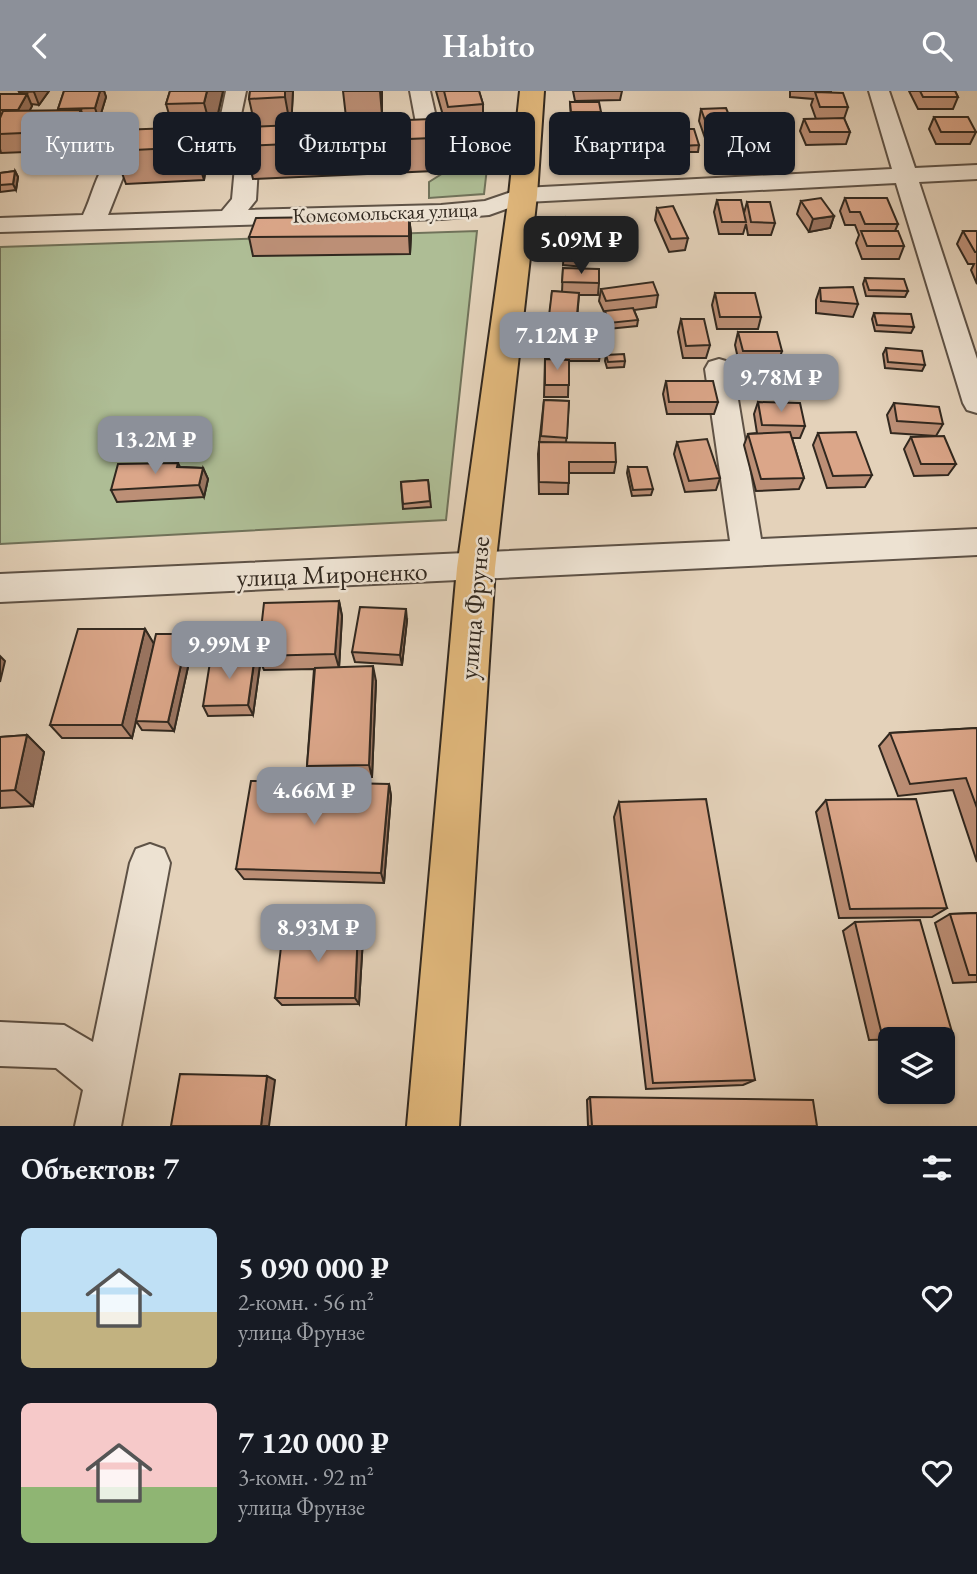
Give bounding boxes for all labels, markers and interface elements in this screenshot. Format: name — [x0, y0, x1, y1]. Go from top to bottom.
text: Habito — [442, 25, 535, 67]
icon: back — [21, 27, 59, 65]
icon: search — [918, 27, 956, 65]
chip: Купить — [21, 112, 139, 175]
chip: Снять — [153, 112, 261, 175]
chip: Фильтры — [275, 112, 411, 175]
chip: Новое — [425, 112, 535, 175]
chip: Квартира — [549, 112, 690, 175]
chip: Дом — [704, 112, 795, 175]
street label: Комсомольская улица — [292, 195, 479, 229]
pin: 5.09M ₽ — [516, 216, 646, 276]
text: 5.09M ₽ — [540, 224, 622, 254]
pin: 7.12M ₽ — [492, 313, 622, 372]
text: 7.12M ₽ — [516, 320, 598, 350]
pin: 9.78M ₽ — [716, 355, 846, 414]
text: 9.78M ₽ — [740, 362, 822, 392]
pin: 13.2M ₽ — [90, 417, 220, 476]
text: 13.2M ₽ — [114, 424, 196, 454]
street label: улица Фрунзе — [451, 535, 497, 681]
street label: улица Мироненко — [236, 554, 428, 594]
pin: 9.99M ₽ — [164, 621, 294, 681]
text: 9.99M ₽ — [188, 629, 270, 659]
pin: 4.66M ₽ — [249, 767, 379, 827]
text: 4.66M ₽ — [273, 775, 355, 805]
pin: 8.93M ₽ — [253, 905, 383, 964]
text: 8.93M ₽ — [277, 912, 359, 942]
map controls — [878, 1027, 955, 1104]
button: layers — [878, 1027, 955, 1104]
text: Объектов: 7 — [21, 1149, 179, 1188]
icon: filters — [918, 1149, 956, 1187]
text: 5 090 000 ₽ — [238, 1248, 389, 1287]
icon: home — [77, 1256, 161, 1340]
icon: heart — [918, 1279, 956, 1317]
text: 2-комн. · 56 m² — [238, 1287, 374, 1317]
text: улица Фрунзе — [238, 1317, 365, 1347]
text: 7 120 000 ₽ — [238, 1423, 389, 1462]
icon: home — [77, 1431, 161, 1515]
icon: heart — [918, 1454, 956, 1492]
text: 3-комн. · 92 m² — [238, 1462, 374, 1492]
text: улица Фрунзе — [238, 1492, 365, 1522]

